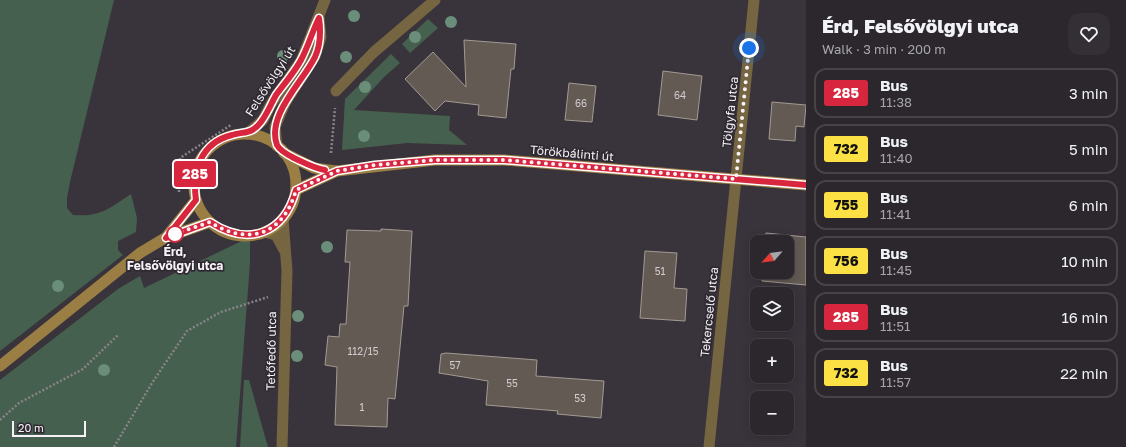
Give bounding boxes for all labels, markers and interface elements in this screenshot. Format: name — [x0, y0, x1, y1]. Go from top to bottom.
button: heart — [1068, 13, 1110, 55]
text: Érd, Felsővölgyi utca — [822, 14, 1019, 37]
your location — [739, 38, 759, 58]
text: Walk · 3 min · 200 m — [822, 41, 946, 57]
street label: Felsővölgyi út — [242, 43, 298, 119]
street label: Tölgyfa utca — [719, 76, 741, 148]
text: Bus — [880, 76, 908, 94]
text: 285 — [833, 84, 859, 101]
text: 3 min — [1069, 84, 1108, 102]
house number: 64 — [674, 89, 686, 101]
text: 11:38 — [880, 94, 912, 110]
house number: 66 — [575, 97, 587, 109]
text: Bus — [880, 132, 908, 150]
text: 732 — [834, 140, 858, 157]
text: 5 min — [1069, 140, 1108, 158]
street label: Törökbálinti út — [529, 142, 615, 164]
text: 11:40 — [880, 150, 913, 166]
line badge: 285 — [172, 161, 218, 187]
text: 285 — [182, 165, 208, 182]
text: Bus — [880, 188, 908, 206]
text: 755 — [834, 196, 858, 213]
text: 6 min — [1069, 196, 1108, 214]
text: 11:41 — [880, 206, 911, 222]
marker: Érd, Felsővölgyi utca — [166, 225, 184, 243]
north arrow — [750, 235, 794, 279]
map controls — [750, 235, 794, 435]
place label: Érd, Felsővölgyi utca — [127, 244, 223, 273]
text: Bus — [880, 244, 908, 262]
text: 756 — [833, 252, 859, 269]
text: 10 min — [1061, 252, 1108, 270]
text: 11:45 — [880, 262, 912, 278]
house number: 51 — [655, 265, 665, 277]
street label: Tekercselő utca — [697, 266, 721, 358]
button: layers — [750, 287, 794, 331]
text: Bus — [880, 300, 908, 318]
text: 285 — [833, 308, 859, 325]
text: 16 min — [1061, 308, 1108, 326]
street label: Tetőfedő utca — [263, 311, 279, 391]
text: 11:51 — [880, 318, 910, 334]
button: + — [750, 339, 794, 383]
house number: 112/15 — [348, 345, 379, 357]
text: Bus — [880, 356, 908, 374]
house number: 57 — [449, 359, 461, 371]
text: 732 — [834, 364, 858, 381]
text: 22 min — [1060, 364, 1108, 382]
text: 11:57 — [880, 374, 911, 390]
house number: 55 — [506, 377, 518, 389]
button: − — [750, 391, 794, 435]
house number: 53 — [574, 392, 586, 404]
house number: 1 — [360, 401, 365, 413]
scale bar — [12, 419, 86, 438]
text: 20 m — [18, 421, 44, 434]

